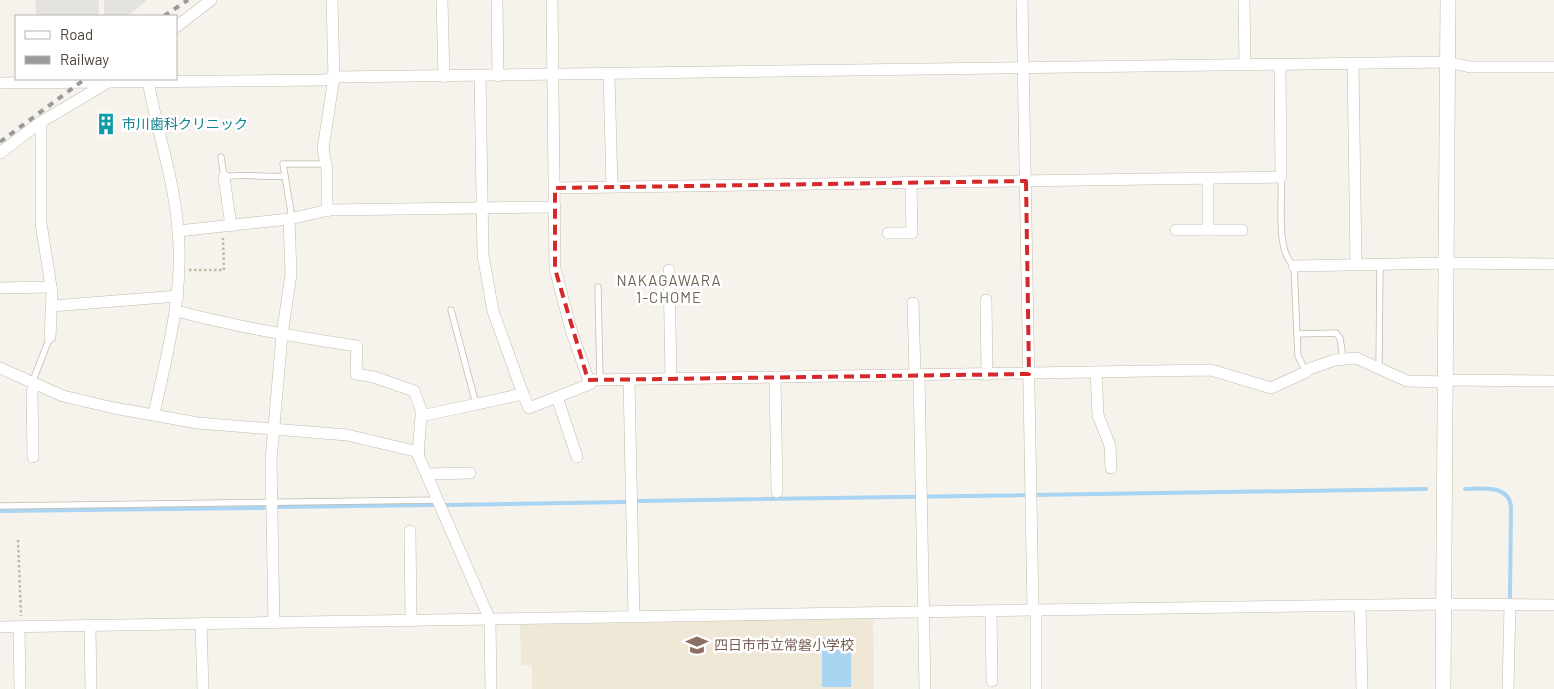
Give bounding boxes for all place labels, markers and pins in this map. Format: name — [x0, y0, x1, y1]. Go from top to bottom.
building icon: 市川歯科クリニック — [93, 111, 119, 137]
place label: 市川歯科クリニック — [122, 115, 248, 132]
school or university icon: 四日市市立常磐小学校 — [684, 632, 710, 658]
place label: 四日市市立常磐小学校 — [714, 636, 854, 653]

